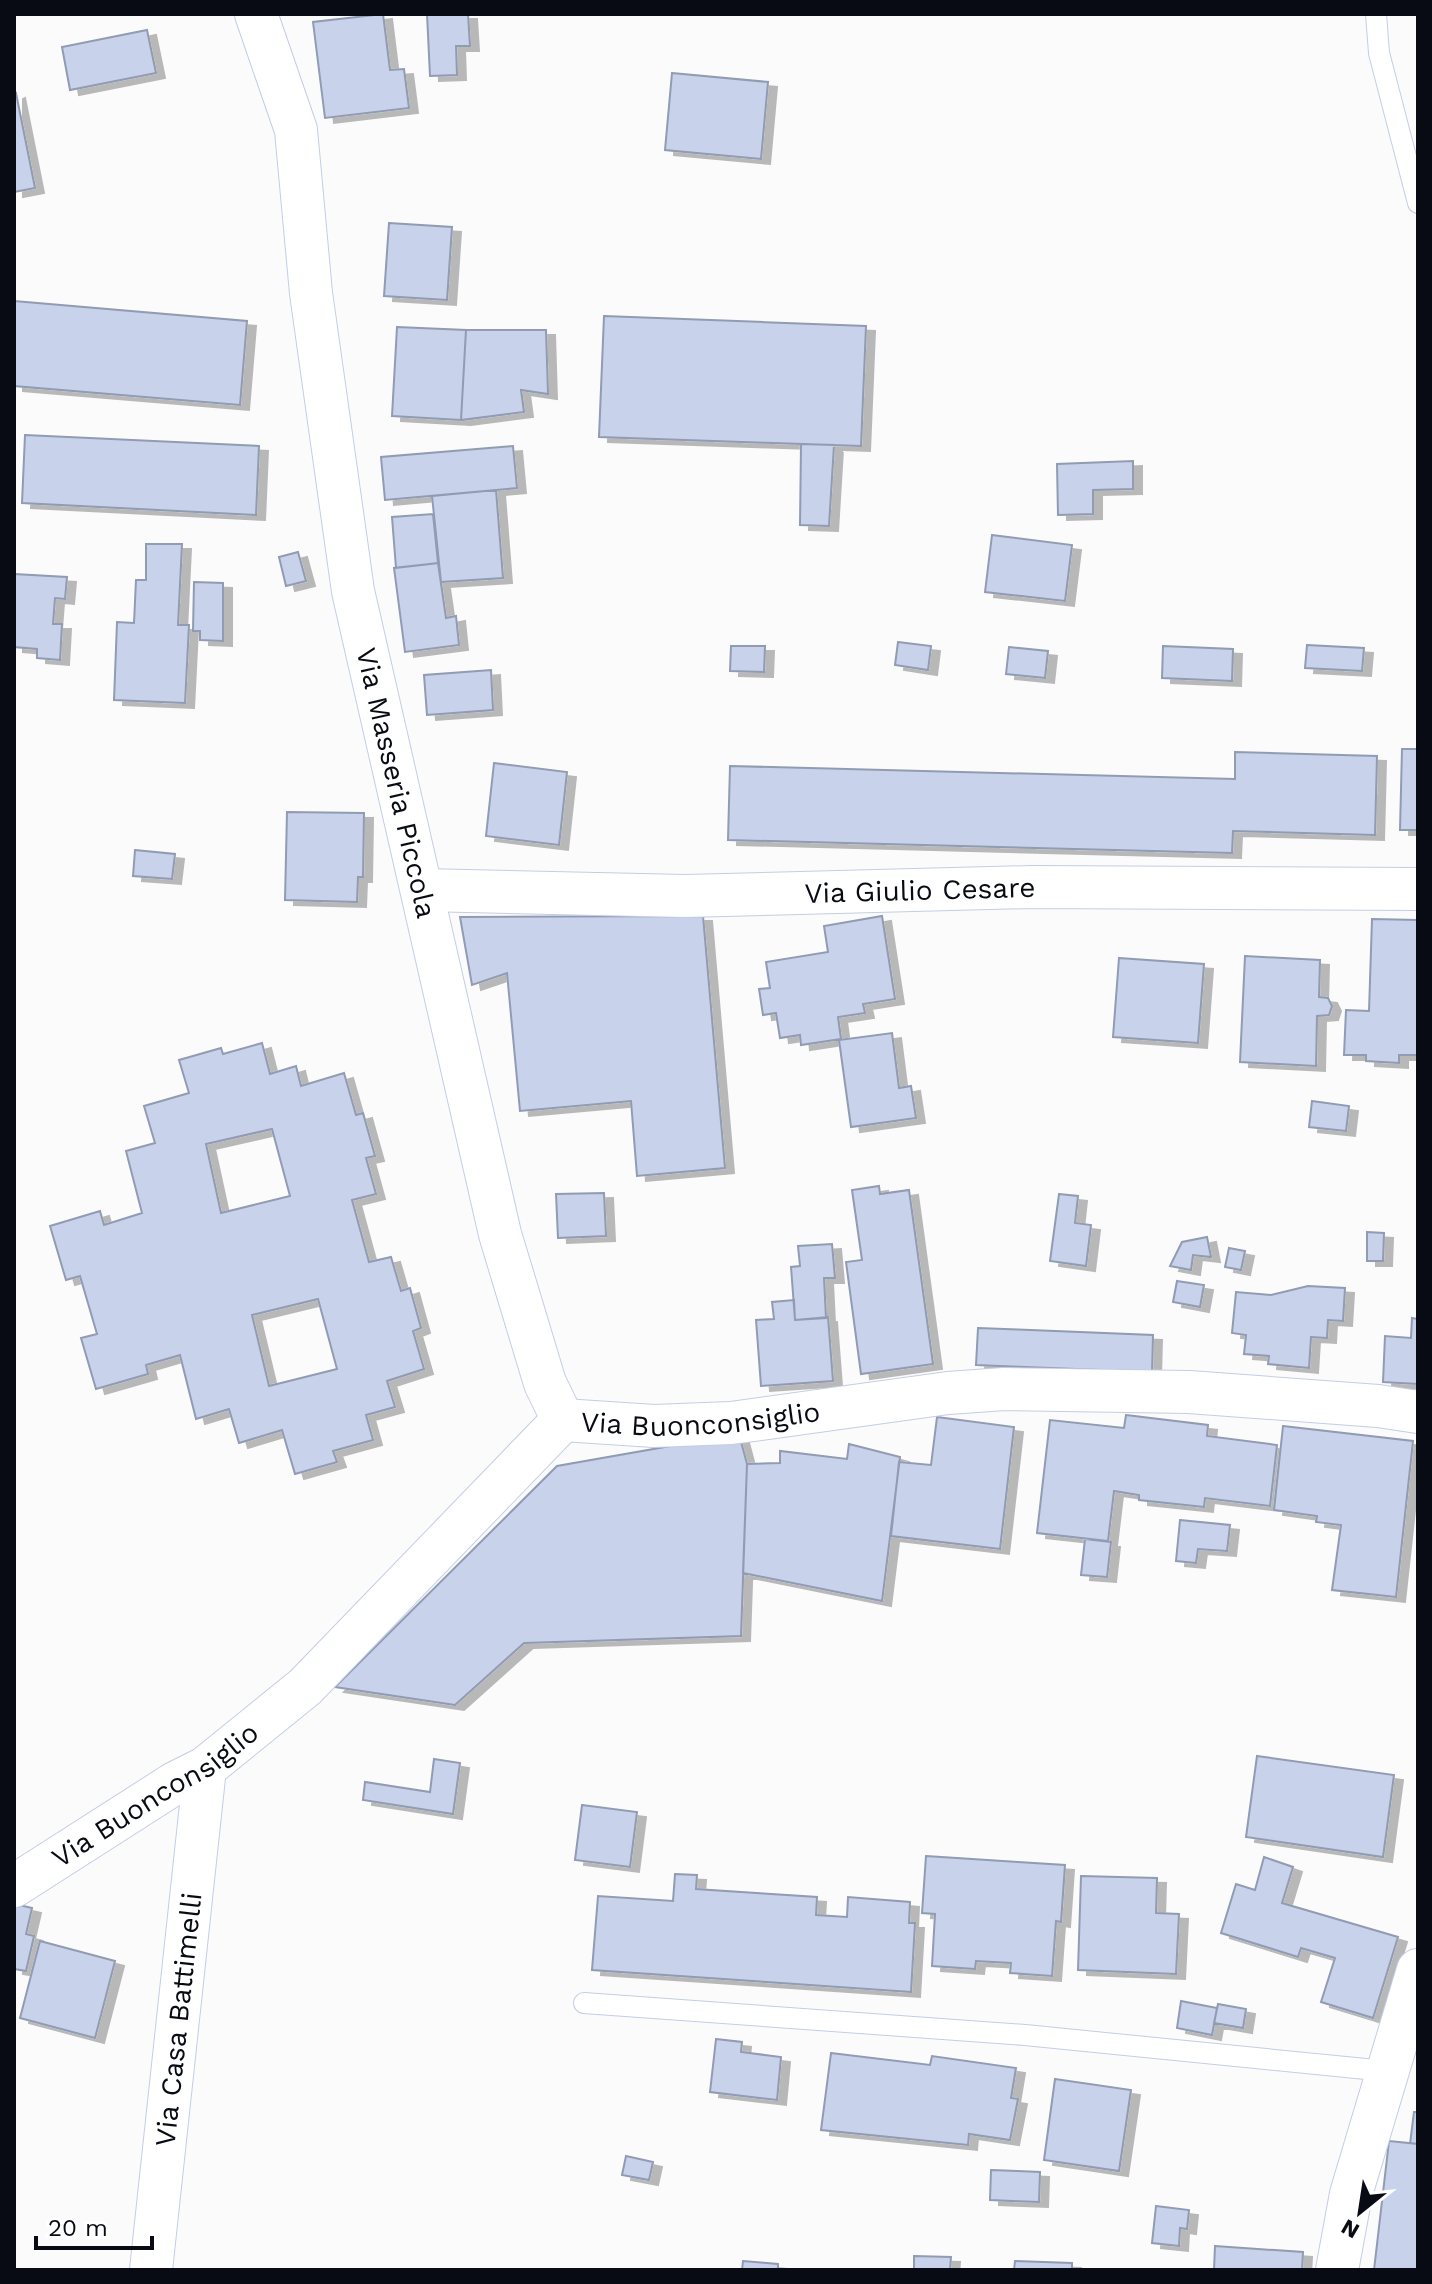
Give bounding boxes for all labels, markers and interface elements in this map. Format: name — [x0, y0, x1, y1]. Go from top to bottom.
street label: Via Masseria Piccola — [349, 644, 443, 921]
street label: Via Giulio Cesare — [804, 871, 1036, 910]
street label: Via Buonconsiglio — [580, 1395, 822, 1443]
street label: Via Buonconsiglio — [46, 1716, 265, 1874]
street label: Via Casa Battimelli — [148, 1891, 209, 2148]
north arrow — [1320, 2172, 1400, 2252]
scale bar — [36, 2200, 152, 2250]
text: 20 m — [48, 2214, 108, 2242]
text: N — [1337, 2214, 1364, 2244]

